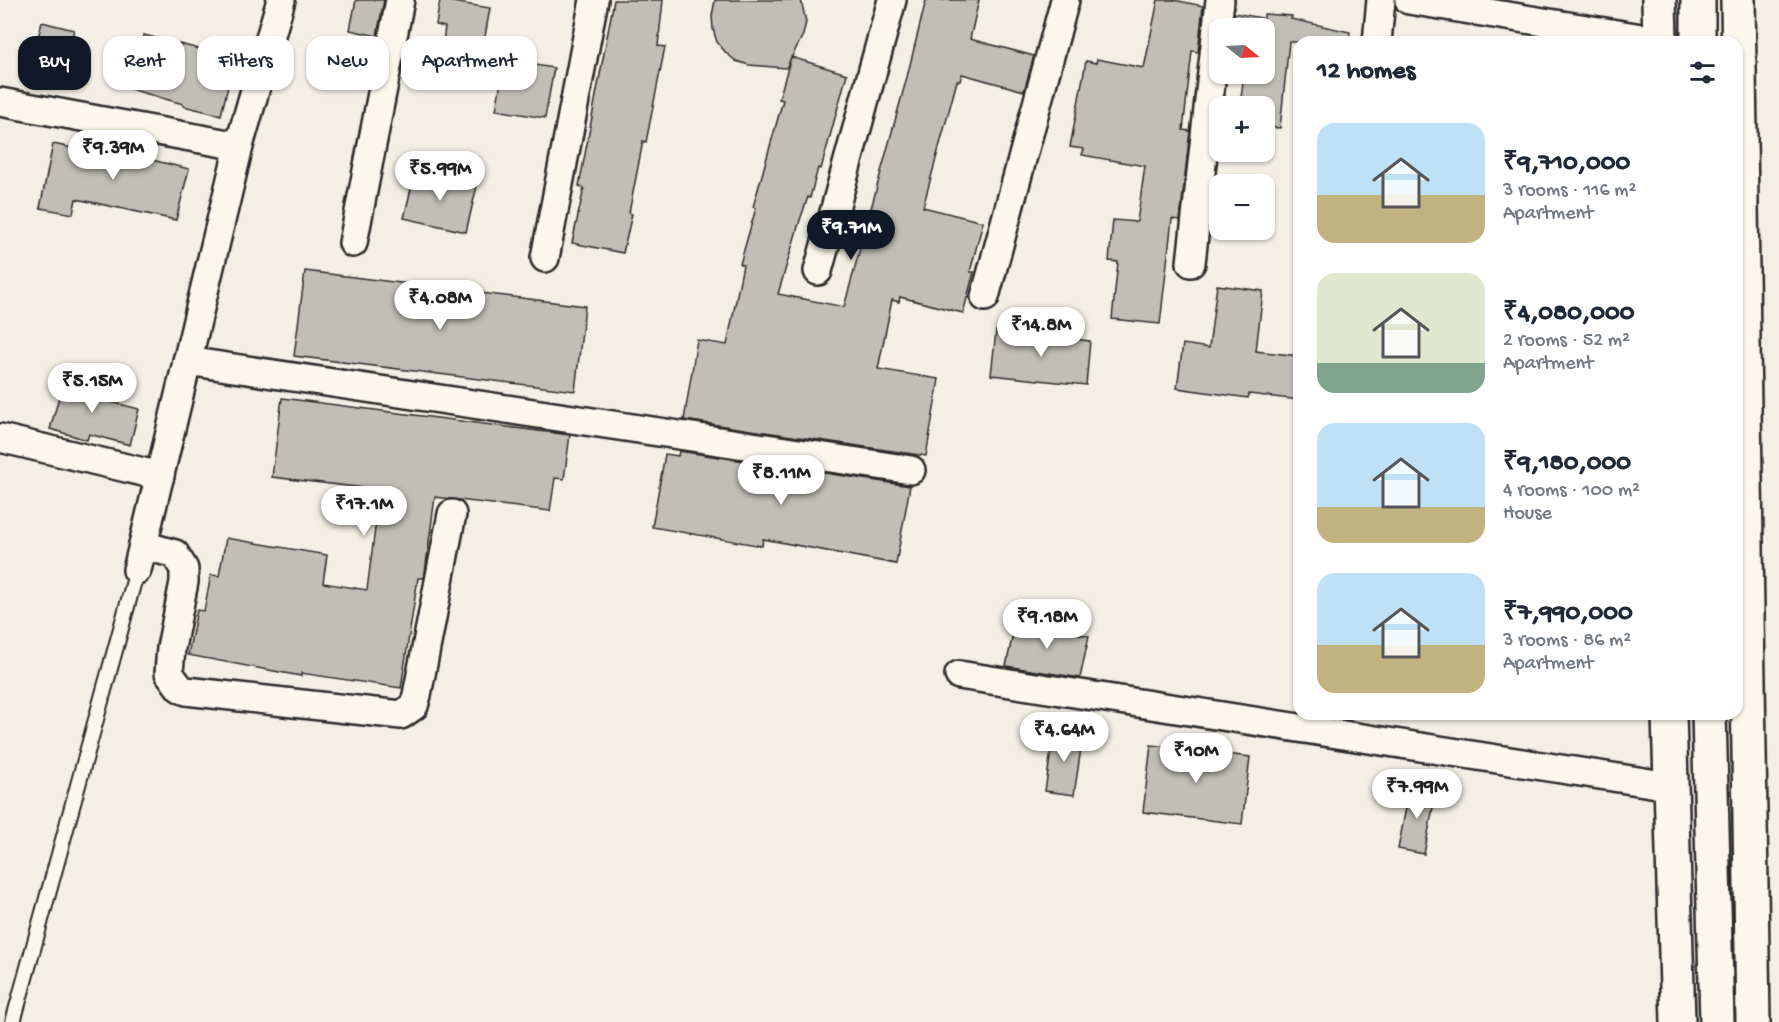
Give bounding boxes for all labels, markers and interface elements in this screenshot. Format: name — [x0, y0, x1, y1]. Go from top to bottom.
north arrow — [1209, 18, 1275, 84]
map controls — [1209, 18, 1275, 240]
chip: Buy — [18, 36, 91, 90]
chip: Rent — [103, 36, 185, 90]
chip: Filters — [197, 36, 294, 90]
chip: New — [306, 36, 389, 90]
chip: Apartment — [401, 36, 537, 90]
icon: filters — [1686, 56, 1719, 89]
text: 12 homes — [1317, 57, 1415, 88]
button: + — [1209, 96, 1275, 162]
pin: ₹9.39M — [64, 130, 162, 181]
text: ₹9.39M — [82, 138, 144, 161]
icon: home — [1365, 147, 1437, 219]
text: ₹9,710,000 — [1503, 149, 1630, 180]
pin: ₹5.99M — [391, 151, 489, 202]
text: ₹5.99M — [409, 159, 471, 182]
button: − — [1209, 174, 1275, 240]
text: 3 rooms · 116 m² — [1503, 180, 1636, 203]
text: Apartment — [1503, 203, 1593, 226]
pin: ₹9.71M — [802, 210, 900, 261]
text: ₹9.71M — [821, 218, 881, 241]
pin: ₹4.08M — [391, 280, 489, 331]
text: ₹4.08M — [408, 288, 472, 311]
icon: home — [1365, 297, 1437, 369]
text: ₹4,080,000 — [1503, 299, 1635, 330]
pin: ₹14.8M — [992, 307, 1090, 358]
text: ₹14.8M — [1011, 315, 1071, 338]
text: 2 rooms · 52 m² — [1503, 330, 1630, 353]
text: Apartment — [1503, 353, 1593, 376]
pin: ₹5.15M — [43, 363, 141, 414]
text: ₹5.15M — [62, 371, 122, 394]
icon: home — [1365, 447, 1437, 519]
text: ₹9,180,000 — [1503, 449, 1631, 480]
pin: ₹8.11M — [732, 455, 830, 506]
text: ₹8.11M — [752, 463, 810, 486]
text: 4 rooms · 100 m² — [1503, 480, 1640, 503]
pin: ₹17.1M — [315, 486, 413, 537]
text: ₹17.1M — [335, 494, 393, 517]
text: House — [1503, 503, 1552, 526]
icon: home — [1365, 597, 1437, 669]
pin: ₹9.18M — [998, 599, 1096, 650]
text: ₹7,990,000 — [1503, 599, 1633, 630]
text: ₹9.18M — [1017, 607, 1077, 630]
text: 3 rooms · 86 m² — [1503, 630, 1631, 653]
text: Apartment — [1503, 653, 1593, 676]
pin: ₹4.64M — [1015, 712, 1113, 763]
text: ₹4.64M — [1034, 720, 1094, 743]
pin: ₹10M — [1160, 733, 1232, 784]
text: ₹10M — [1174, 741, 1218, 764]
pin: ₹7.99M — [1368, 769, 1466, 820]
text: ₹7.99M — [1386, 777, 1448, 800]

